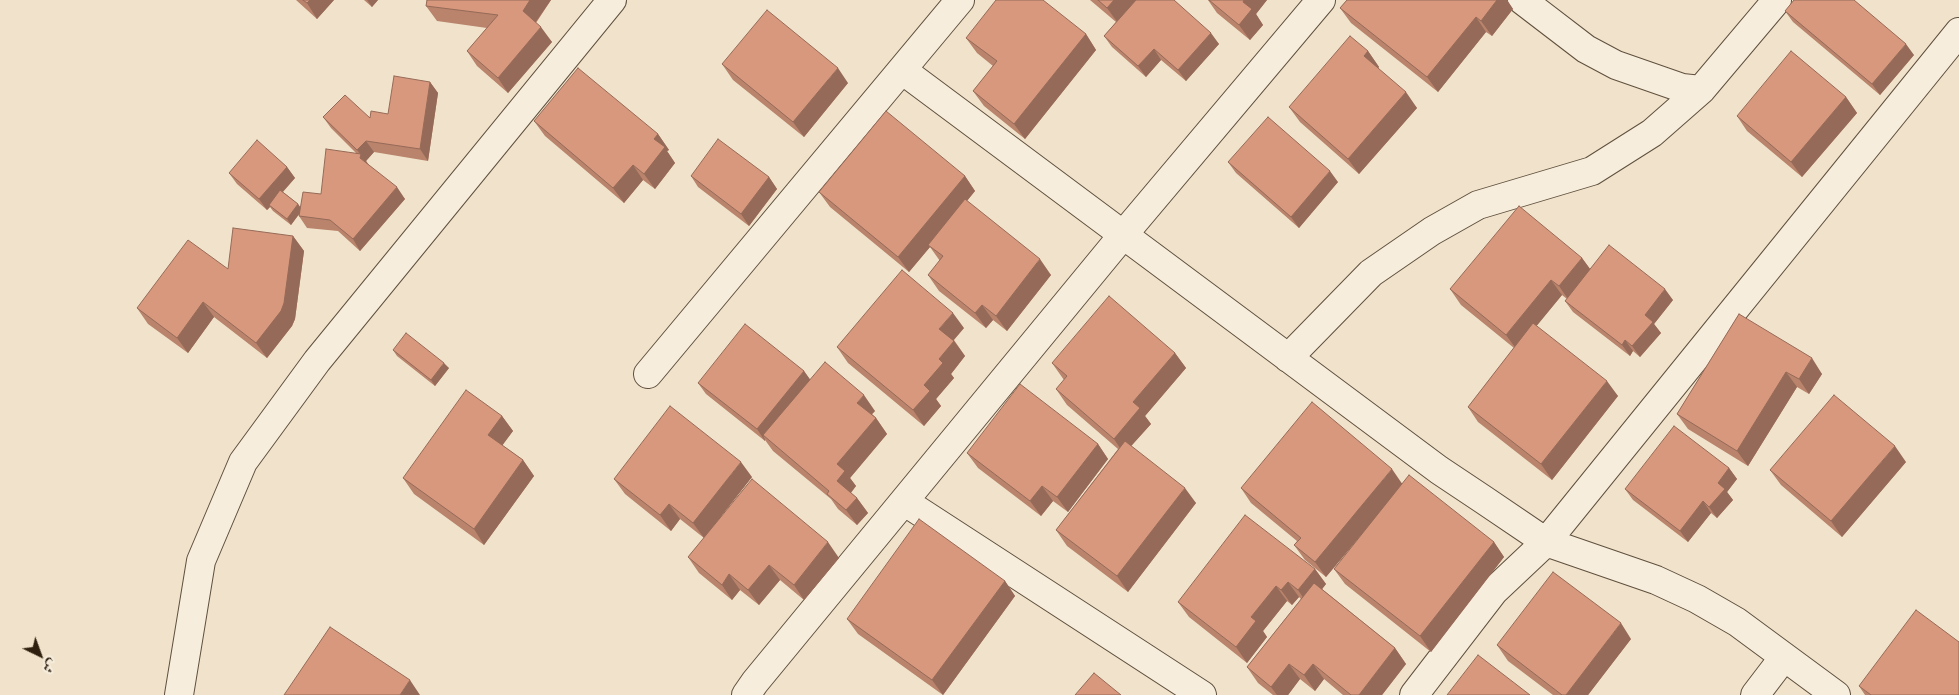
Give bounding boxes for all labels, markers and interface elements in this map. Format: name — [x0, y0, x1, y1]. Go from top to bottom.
north arrow — [15, 630, 65, 680]
text: ش — [39, 655, 61, 677]

